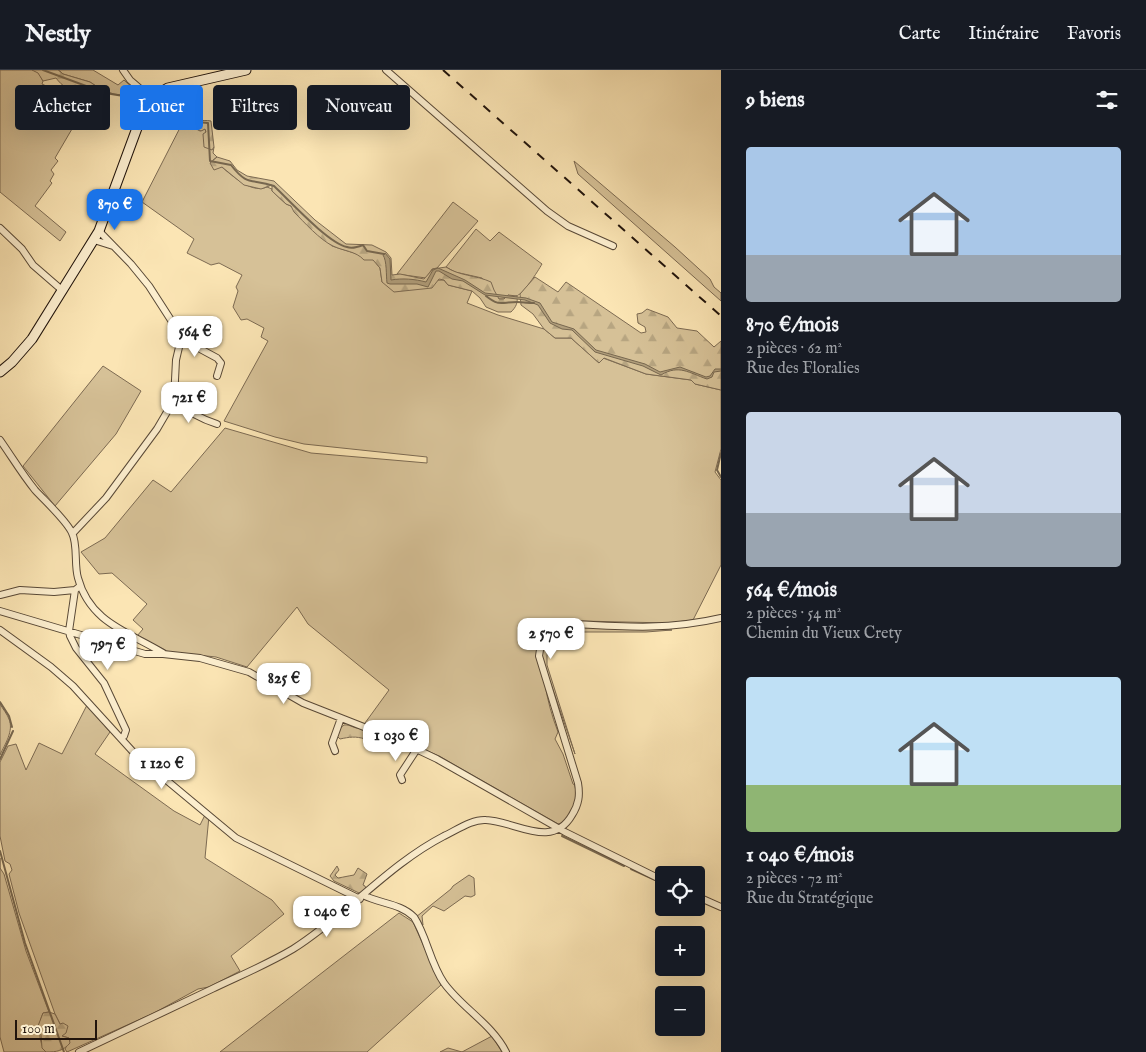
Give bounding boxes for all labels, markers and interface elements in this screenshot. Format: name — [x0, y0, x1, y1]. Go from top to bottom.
text: Nestly — [25, 19, 91, 50]
text: Carte — [899, 23, 941, 46]
text: Itinéraire — [969, 23, 1039, 46]
text: Favoris — [1067, 23, 1121, 46]
chip: Acheter — [15, 85, 110, 130]
chip: Louer — [120, 85, 203, 130]
chip: Filtres — [213, 85, 297, 130]
chip: Nouveau — [307, 85, 410, 130]
icon: filters — [1093, 86, 1121, 114]
text: 9 biens — [746, 87, 805, 114]
icon: home — [889, 179, 979, 269]
pin: 870 € — [80, 189, 150, 231]
text: 870 € — [98, 195, 132, 215]
text: 870 €/mois — [746, 312, 839, 339]
pin: 564 € — [160, 316, 230, 358]
text: 564 € — [178, 322, 212, 342]
text: 2 pièces · 62 m² — [746, 339, 842, 359]
text: Rue des Floralies — [746, 359, 860, 379]
pin: 721 € — [154, 382, 224, 424]
text: 721 € — [172, 388, 206, 408]
icon: home — [889, 444, 979, 534]
text: 564 €/mois — [746, 577, 837, 604]
text: 2 pièces · 54 m² — [746, 604, 841, 624]
pin: 2 570 € — [505, 618, 597, 660]
text: 2 570 € — [528, 624, 574, 644]
text: Chemin du Vieux Crety — [746, 624, 902, 644]
pin: 797 € — [73, 628, 143, 671]
text: 797 € — [91, 635, 125, 655]
pin: 825 € — [249, 662, 319, 705]
text: 825 € — [268, 669, 300, 689]
icon: home — [889, 709, 979, 799]
pin: 1 030 € — [350, 720, 442, 762]
text: 1 030 € — [374, 726, 418, 746]
pin: 1 120 € — [116, 748, 208, 790]
text: 1 120 € — [140, 754, 184, 774]
text: 1 040 €/mois — [746, 842, 854, 869]
map controls — [655, 866, 705, 1036]
button: locate — [655, 866, 705, 916]
text: 2 pièces · 72 m² — [746, 869, 843, 889]
text: Rue du Stratégique — [746, 889, 873, 909]
pin: 1 040 € — [281, 896, 373, 938]
text: 1 040 € — [304, 902, 350, 922]
button: + — [655, 926, 705, 976]
button: − — [655, 986, 705, 1036]
scale bar — [15, 1017, 98, 1040]
text: 100 m — [22, 1020, 55, 1038]

